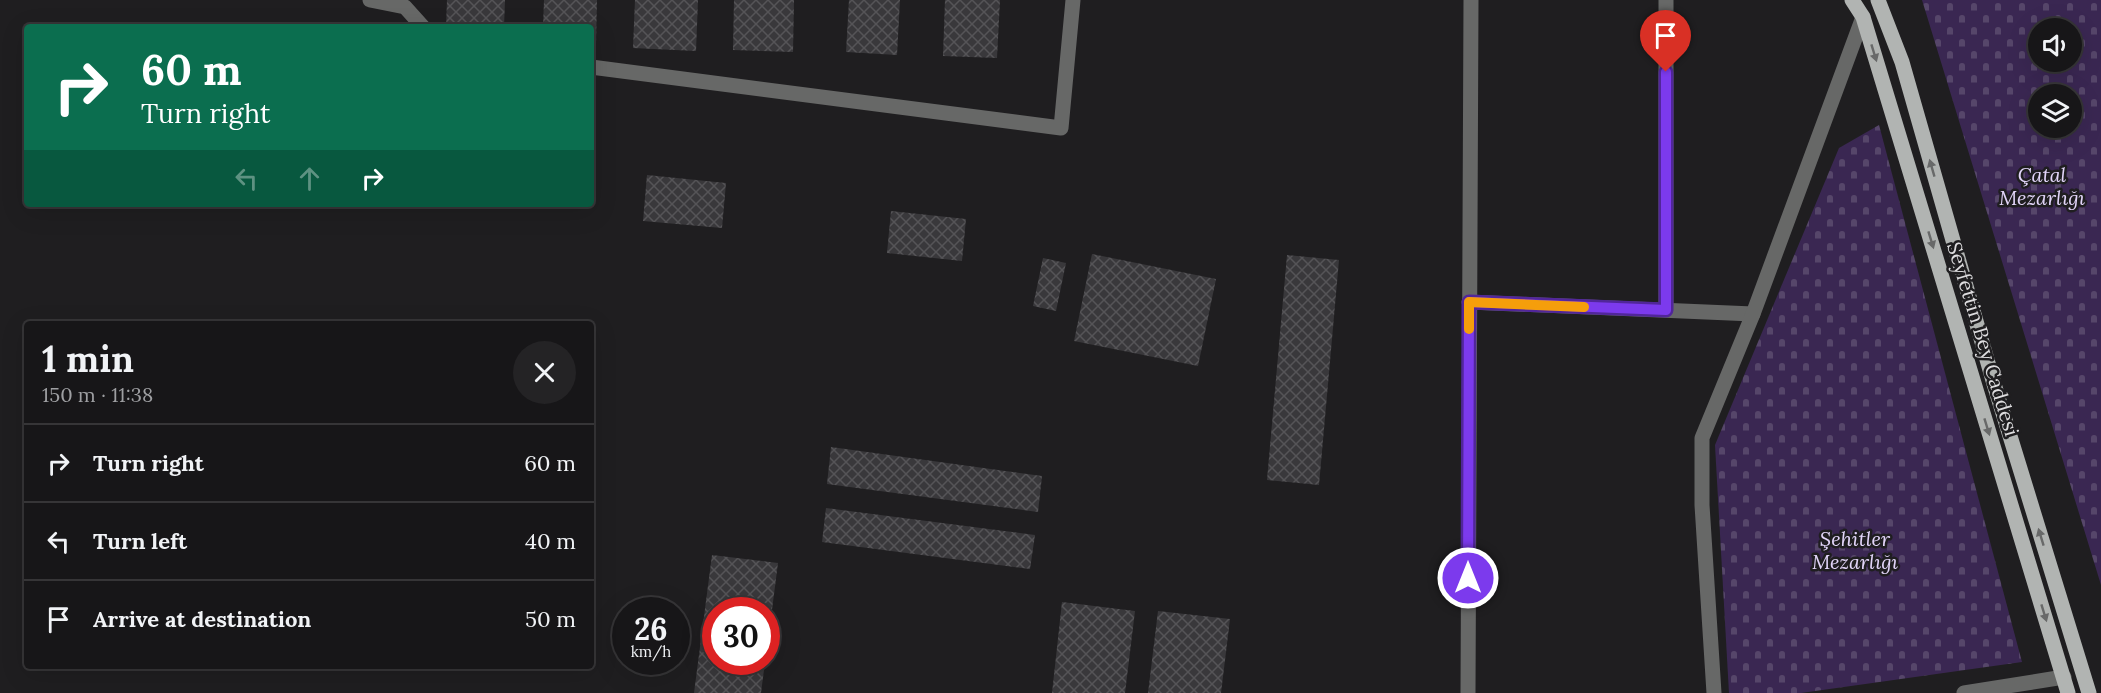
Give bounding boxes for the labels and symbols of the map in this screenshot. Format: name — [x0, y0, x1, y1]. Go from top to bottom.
pin — [1640, 10, 1691, 72]
one-way arrow — [1870, 44, 1879, 62]
one-way arrow — [1927, 159, 1936, 177]
park label: Çatal Mezarlığı — [1999, 162, 2086, 210]
one-way arrow — [1927, 231, 1936, 249]
street label: Seyfettin Bey Caddesi — [1942, 239, 2025, 439]
one-way arrow — [1983, 418, 1992, 436]
park label: Şehitler Mezarlığı — [1812, 526, 1899, 574]
one-way arrow — [2036, 528, 2045, 546]
position arrow — [1436, 546, 1500, 610]
speed limit sign: 30 — [702, 597, 780, 675]
one-way arrow — [2040, 604, 2049, 622]

